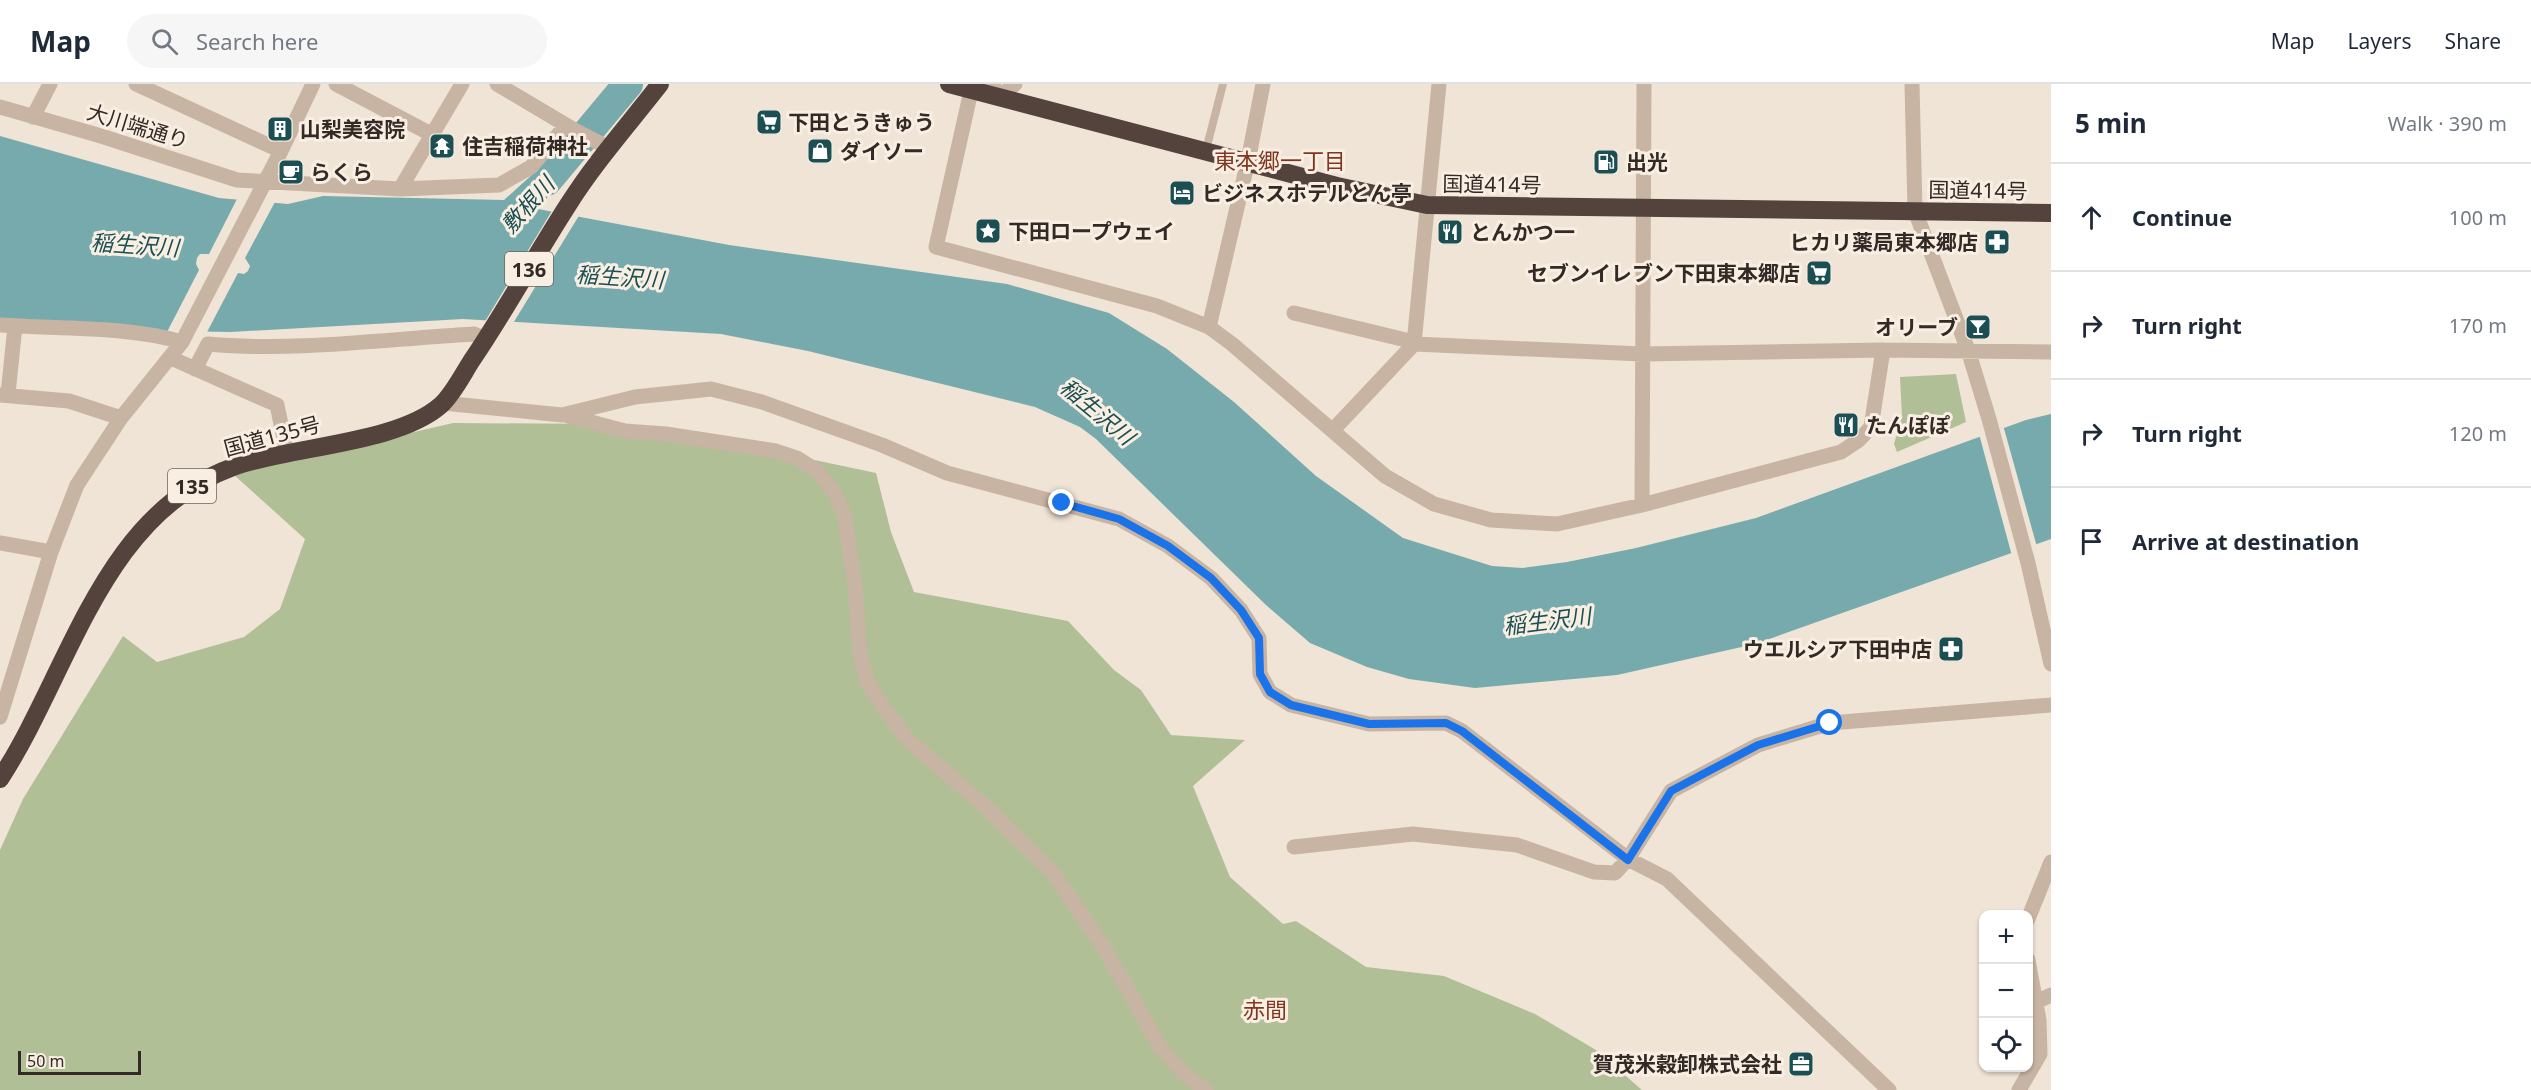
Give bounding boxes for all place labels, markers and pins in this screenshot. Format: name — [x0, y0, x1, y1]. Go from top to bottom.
supermarket icon: 下田とうきゅう — [754, 107, 784, 137]
place label: 下田とうきゅう — [788, 108, 935, 136]
building icon: 山梨美容院 — [265, 114, 295, 144]
place label: 山梨美容院 — [300, 115, 405, 143]
temple icon: 住吉稲荷神社 — [427, 131, 457, 161]
place label: 住吉稲荷神社 — [462, 132, 588, 160]
shop icon: ダイソー — [805, 136, 835, 166]
place label: ダイソー — [840, 137, 924, 165]
fuel station icon: 出光 — [1591, 147, 1621, 177]
place label: 出光 — [1626, 148, 1668, 176]
cafe icon: らくら — [276, 157, 306, 187]
place label: らくら — [310, 158, 373, 186]
hotel icon: ビジネスホテルとん亭 — [1167, 178, 1197, 208]
place label: ビジネスホテルとん亭 — [1202, 179, 1412, 207]
place icon: 下田ロープウェイ — [973, 216, 1003, 246]
place label: 下田ロープウェイ — [1008, 217, 1175, 245]
restaurant icon: とんかつ一 — [1435, 217, 1465, 247]
place label: とんかつ一 — [1470, 218, 1575, 246]
pharmacy icon: ヒカリ薬局東本郷店 — [1982, 227, 2012, 257]
place label: ヒカリ薬局東本郷店 — [1789, 228, 1978, 256]
supermarket icon: セブンイレブン下田東本郷店 — [1804, 258, 1834, 288]
place label: セブンイレブン下田東本郷店 — [1527, 259, 1800, 287]
bar icon: オリーブ — [1963, 312, 1993, 342]
place label: オリーブ — [1875, 313, 1958, 341]
restaurant icon: たんぽぽ — [1831, 410, 1861, 440]
place label: たんぽぽ — [1866, 411, 1950, 439]
pharmacy icon: ウエルシア下田中店 — [1936, 634, 1966, 664]
place label: ウエルシア下田中店 — [1743, 635, 1932, 663]
office icon: 賀茂米穀卸株式会社 — [1786, 1049, 1816, 1079]
place label: 賀茂米穀卸株式会社 — [1593, 1050, 1782, 1078]

